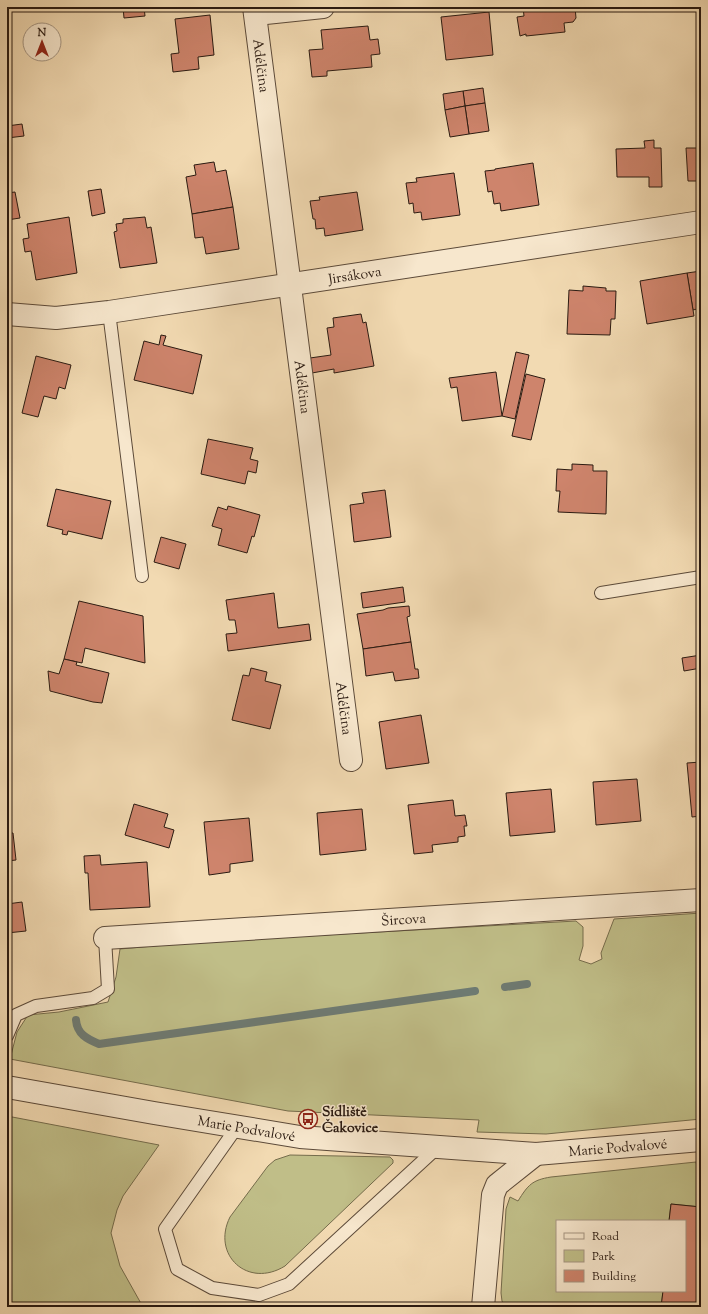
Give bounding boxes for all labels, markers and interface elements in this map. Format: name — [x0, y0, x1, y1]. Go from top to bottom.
north arrow — [22, 22, 62, 62]
text: N — [37, 25, 47, 41]
street label: Adélčina — [246, 38, 273, 94]
street label: Jirsákova — [326, 263, 384, 291]
street label: Adélčina — [288, 359, 314, 416]
street label: Adélčina — [329, 681, 356, 737]
street label: Šircova — [380, 910, 427, 932]
place label: Sídliště Čakovice — [322, 1103, 379, 1139]
bus stop icon: Sídliště Čakovice — [297, 1108, 319, 1130]
street label: Marie Podvalové — [196, 1112, 297, 1148]
street label: Marie Podvalové — [568, 1135, 668, 1163]
legend — [556, 1220, 686, 1292]
text: Road — [592, 1228, 619, 1246]
text: Park — [592, 1248, 615, 1266]
text: Building — [592, 1268, 636, 1286]

